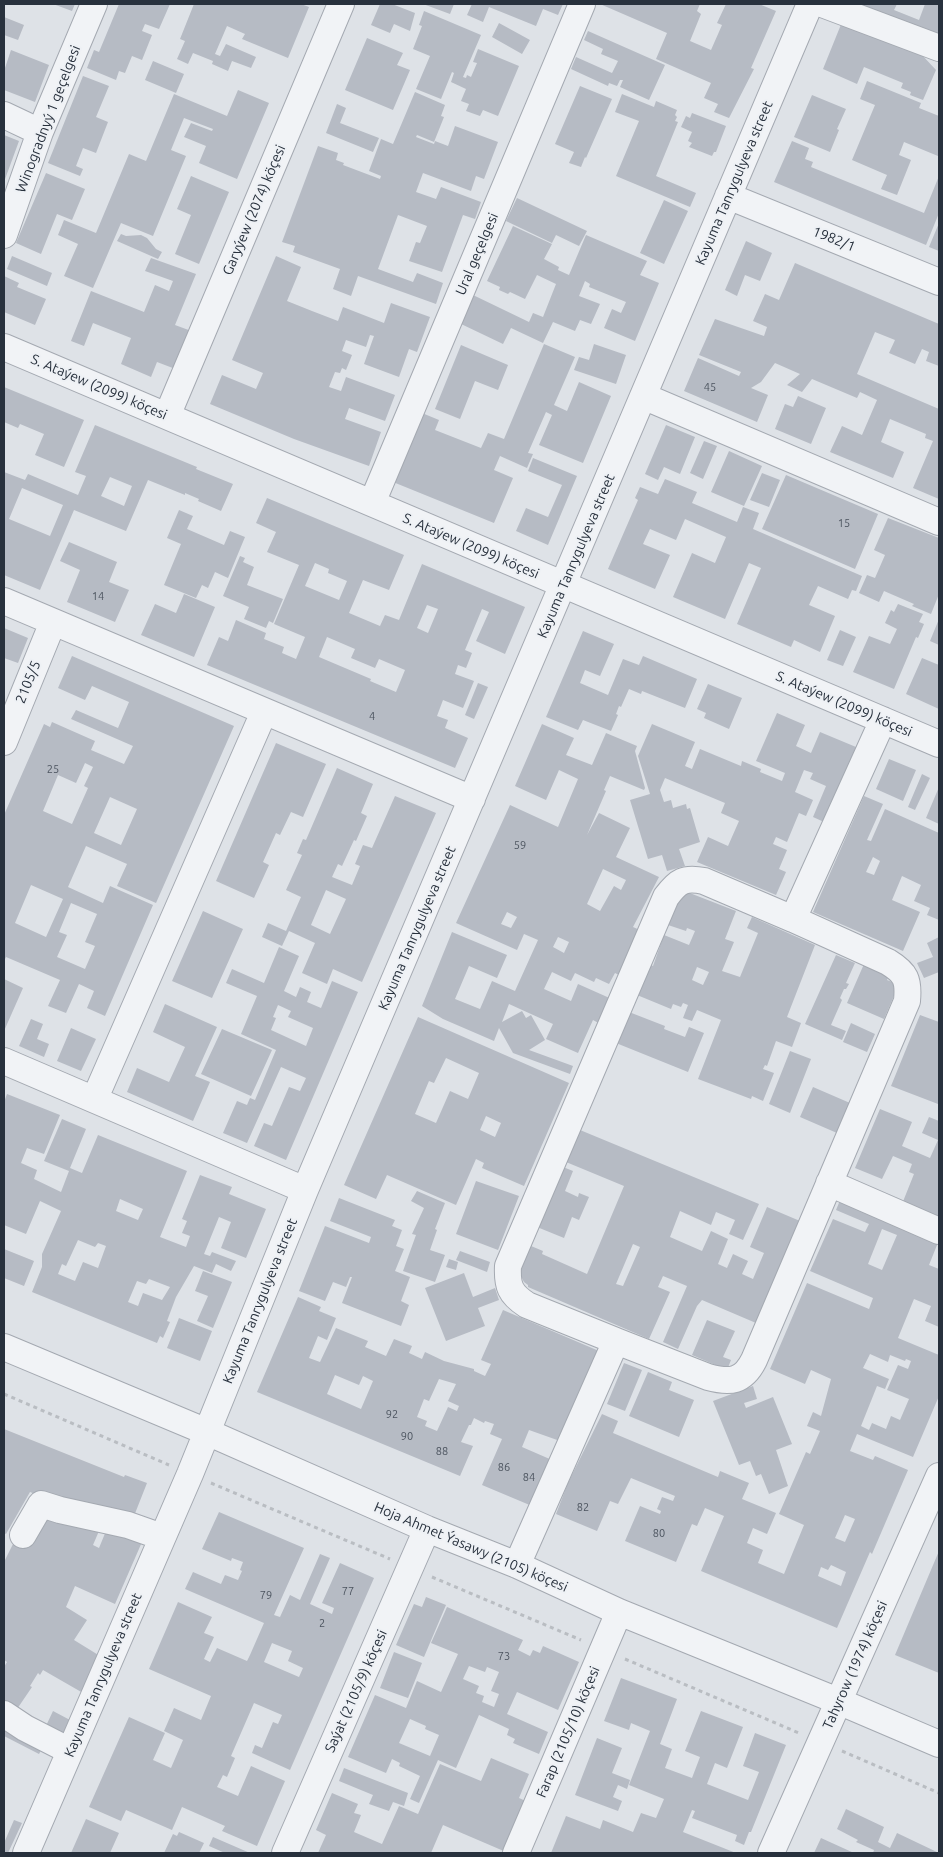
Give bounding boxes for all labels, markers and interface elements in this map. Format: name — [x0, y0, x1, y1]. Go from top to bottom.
street label: Winogradnyý 1 geçelgesi — [12, 43, 84, 195]
street label: Kayuma Tanrygulyeva street — [692, 98, 776, 268]
street label: Garyýew (2074) köçesi — [219, 142, 289, 278]
street label: Ural geçelgesi — [452, 210, 502, 298]
street label: 1982/1 — [810, 223, 858, 255]
street label: S. Ataýew (2099) köçesi — [28, 351, 170, 423]
house number: 45 — [704, 380, 716, 394]
street label: Kayuma Tanrygulyeva street — [534, 471, 618, 641]
street label: S. Ataýew (2099) köçesi — [400, 510, 542, 582]
house number: 15 — [838, 516, 850, 530]
house number: 14 — [92, 589, 104, 603]
street label: 2105/5 — [12, 658, 44, 706]
street label: S. Ataýew (2099) köçesi — [773, 668, 915, 740]
house number: 4 — [369, 709, 375, 723]
house number: 25 — [47, 762, 59, 776]
house number: 59 — [514, 838, 526, 852]
street label: Kayuma Tanrygulyeva street — [375, 843, 459, 1013]
street label: Kayuma Tanrygulyeva street — [219, 1216, 301, 1386]
house number: 92 — [386, 1407, 398, 1421]
house number: 90 — [401, 1429, 413, 1443]
house number: 88 — [436, 1444, 448, 1458]
house number: 86 — [498, 1460, 510, 1474]
house number: 84 — [523, 1470, 535, 1484]
street label: Hoja Ahmet Ýasawy (2105) köçesi — [372, 1498, 570, 1596]
house number: 82 — [577, 1500, 589, 1514]
house number: 80 — [653, 1526, 665, 1540]
house number: 77 — [342, 1584, 354, 1598]
house number: 79 — [260, 1588, 272, 1602]
street label: Kayuma Tanrygulyeva street — [61, 1590, 145, 1760]
street label: Tahyrow (1974) köçesi — [819, 1598, 891, 1732]
house number: 2 — [319, 1616, 325, 1630]
street label: Saýat (2105/9) köçesi — [321, 1627, 391, 1755]
house number: 73 — [498, 1649, 510, 1663]
street label: Farap (2105/10) köçesi — [533, 1664, 603, 1800]

